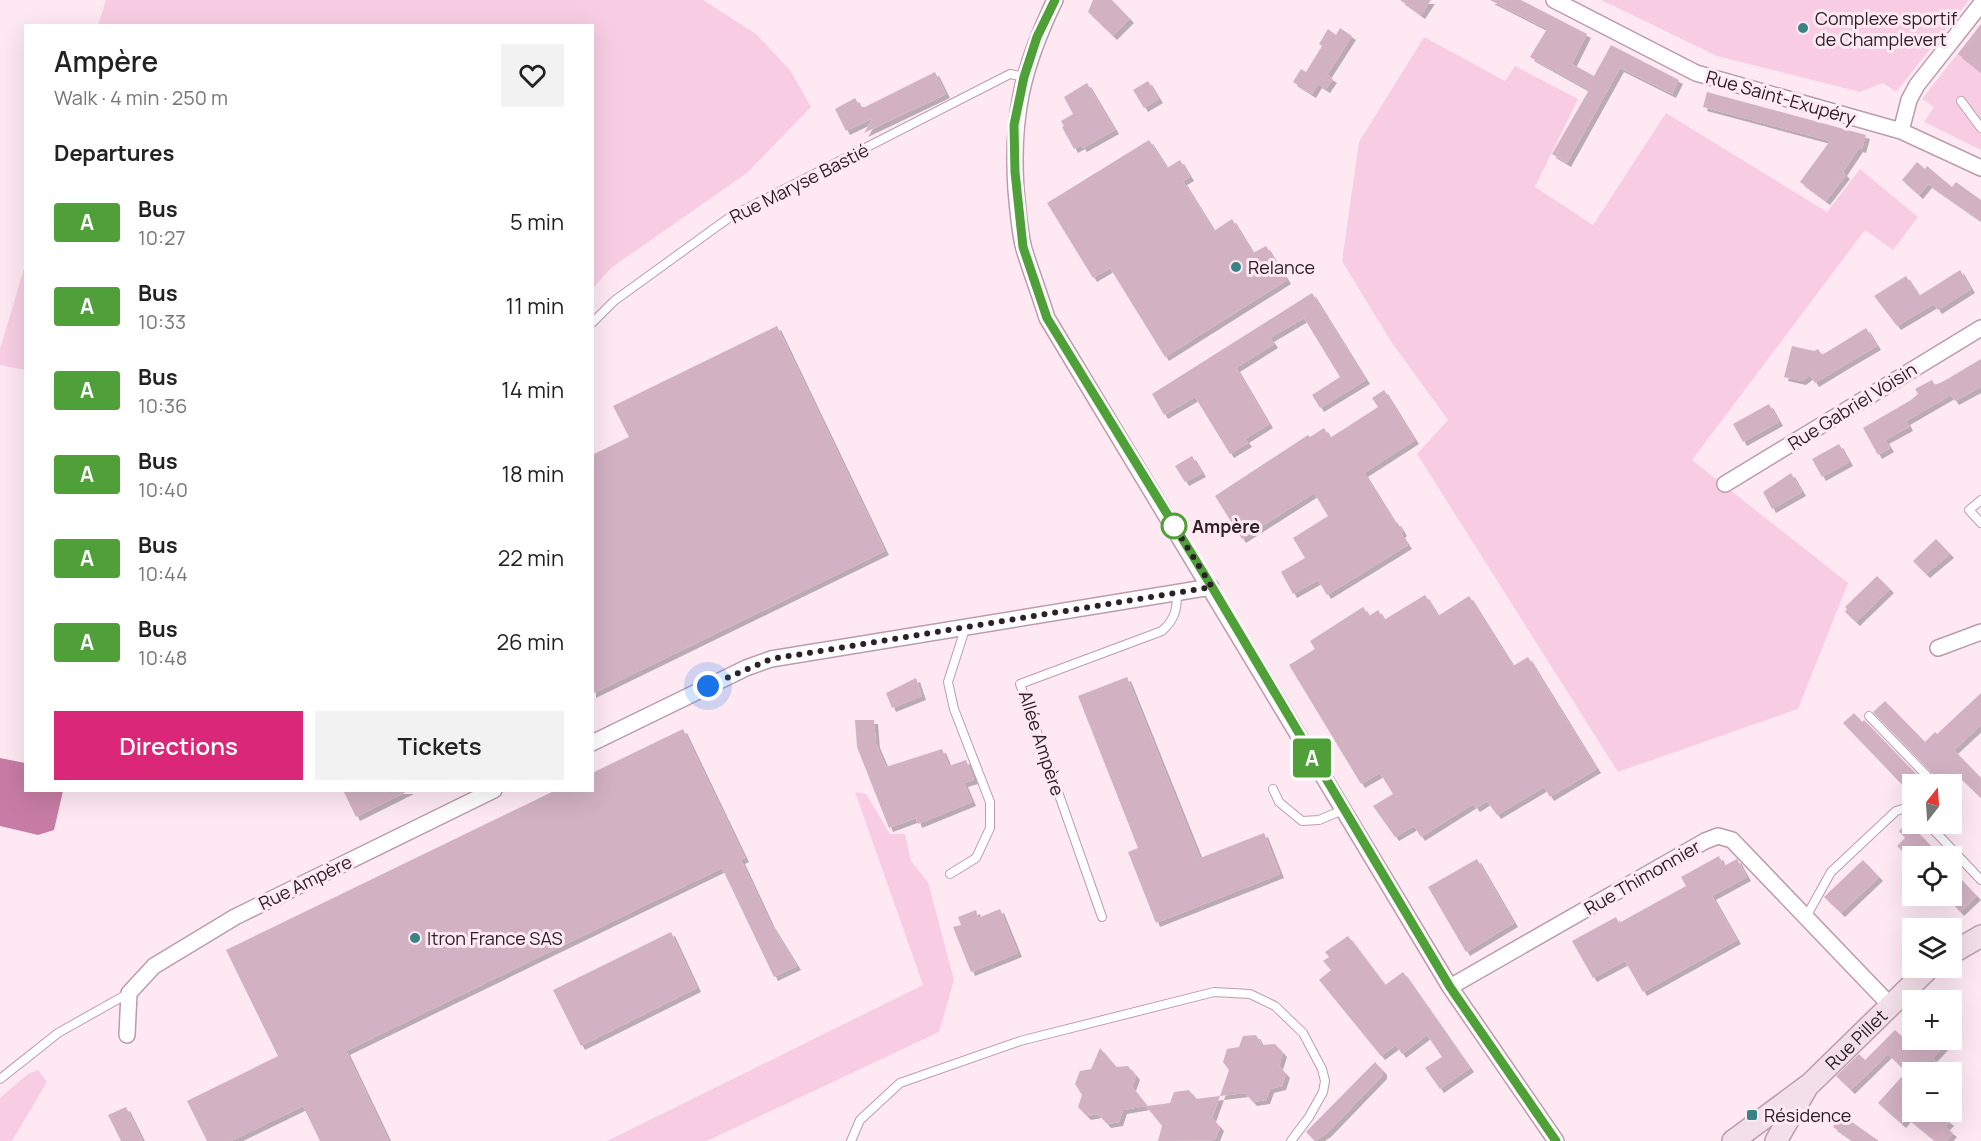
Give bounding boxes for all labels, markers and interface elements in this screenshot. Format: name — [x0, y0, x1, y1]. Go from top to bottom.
place label: Complexe sportif de Champlevert — [1815, 6, 1958, 51]
marker: Complexe sportif de Champlevert — [1796, 21, 1810, 35]
text: Ampère — [54, 42, 158, 80]
button: heart — [501, 44, 564, 107]
street label: Rue Saint-Exupéry — [1703, 64, 1859, 130]
text: Walk · 4 min · 250 m — [54, 84, 228, 111]
text: Departures — [54, 138, 174, 168]
street label: Rue Maryse Bastié — [725, 138, 873, 228]
text: Bus — [138, 194, 178, 224]
text: 5 min — [510, 207, 564, 237]
text: A — [80, 208, 94, 236]
text: 10:27 — [138, 224, 185, 251]
place label: Relance — [1248, 255, 1315, 279]
marker: Relance — [1229, 260, 1243, 274]
text: Bus — [138, 278, 178, 308]
text: 11 min — [506, 291, 564, 321]
text: A — [80, 292, 94, 320]
text: 10:33 — [138, 308, 186, 335]
street label: Rue Gabriel Voisin — [1783, 357, 1921, 455]
text: Bus — [138, 362, 178, 392]
text: 14 min — [501, 375, 564, 405]
text: A — [80, 376, 94, 404]
text: 10:36 — [138, 392, 187, 419]
text: Bus — [138, 446, 178, 476]
text: 18 min — [501, 459, 564, 489]
text: A — [80, 460, 94, 488]
text: 10:40 — [138, 476, 188, 503]
marker: Ampère — [1161, 513, 1187, 539]
place label: Ampère — [1192, 514, 1260, 538]
text: Bus — [138, 530, 178, 560]
text: 22 min — [498, 543, 564, 573]
text: A — [80, 544, 94, 572]
text: 10:44 — [138, 560, 188, 587]
text: Bus — [138, 614, 178, 644]
text: 26 min — [497, 627, 564, 657]
text: A — [80, 628, 94, 656]
text: 10:48 — [138, 644, 187, 671]
your location — [693, 671, 723, 701]
street label: Allée Ampère — [1014, 687, 1070, 799]
button: Directions — [54, 711, 303, 780]
button: Tickets — [315, 711, 564, 780]
line badge: A — [1292, 738, 1332, 777]
text: A — [1305, 744, 1319, 772]
north arrow — [1902, 774, 1962, 834]
map controls — [1902, 774, 1962, 1122]
street label: Rue Thimonnier — [1580, 834, 1705, 920]
button: locate — [1902, 846, 1962, 906]
street label: Rue Ampère — [254, 849, 356, 915]
button: layers — [1902, 918, 1962, 978]
place label: Itron France SAS — [427, 926, 563, 950]
marker: Itron France SAS — [408, 931, 422, 945]
button: + — [1902, 990, 1962, 1050]
street label: Rue Pillet — [1820, 1004, 1892, 1075]
button: − — [1902, 1062, 1962, 1122]
place label: Résidence — [1764, 1103, 1851, 1127]
marker: Résidence — [1745, 1108, 1759, 1122]

